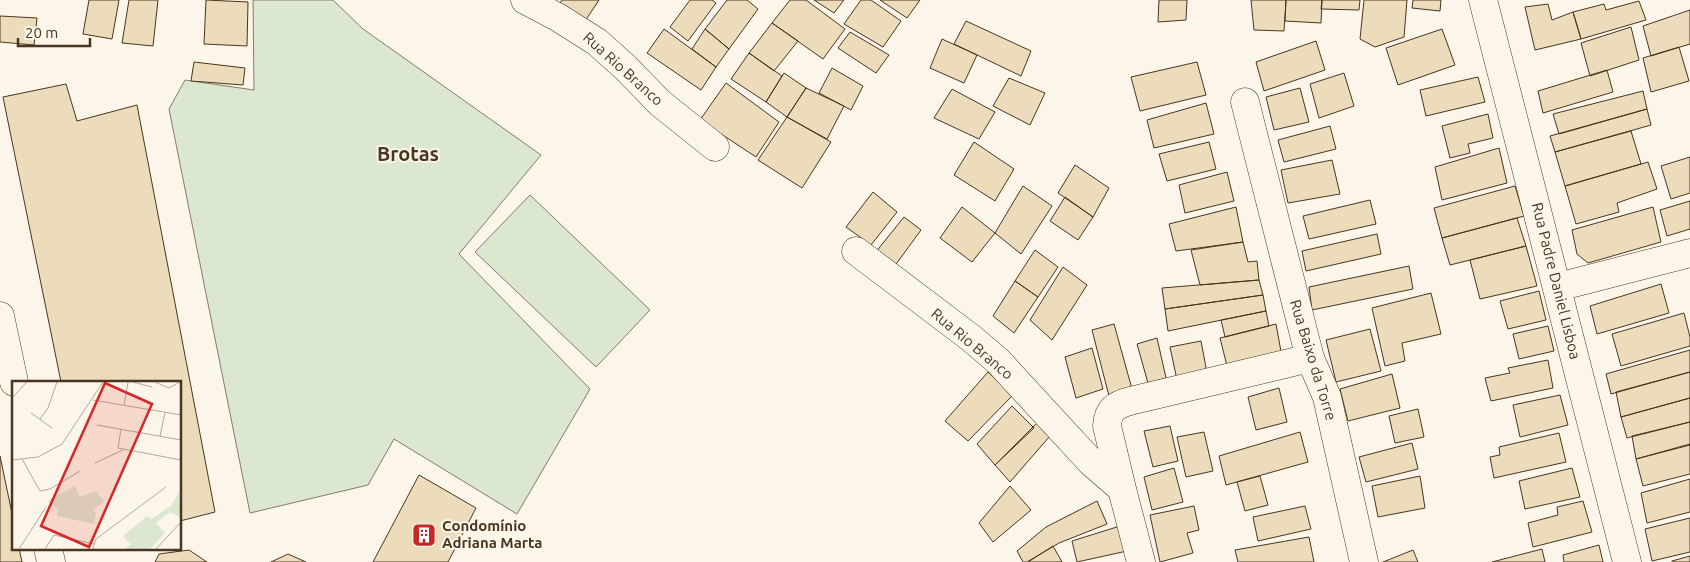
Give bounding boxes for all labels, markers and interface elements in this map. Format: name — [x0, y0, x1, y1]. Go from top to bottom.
scale bar — [18, 15, 90, 47]
text: 20 m — [25, 24, 58, 41]
street label: Rua Rio Branco — [580, 28, 667, 109]
district label: Brotas — [377, 142, 439, 165]
street label: Rua Padre Daniel Lisboa — [1529, 201, 1584, 361]
street label: Rua Baixo da Torre — [1287, 297, 1340, 422]
street label: Rua Rio Branco — [928, 304, 1017, 383]
inset map — [12, 381, 181, 550]
place label: Condomínio Adriana Marta — [442, 517, 542, 551]
building icon: Condomínio Adriana Marta — [411, 522, 437, 548]

